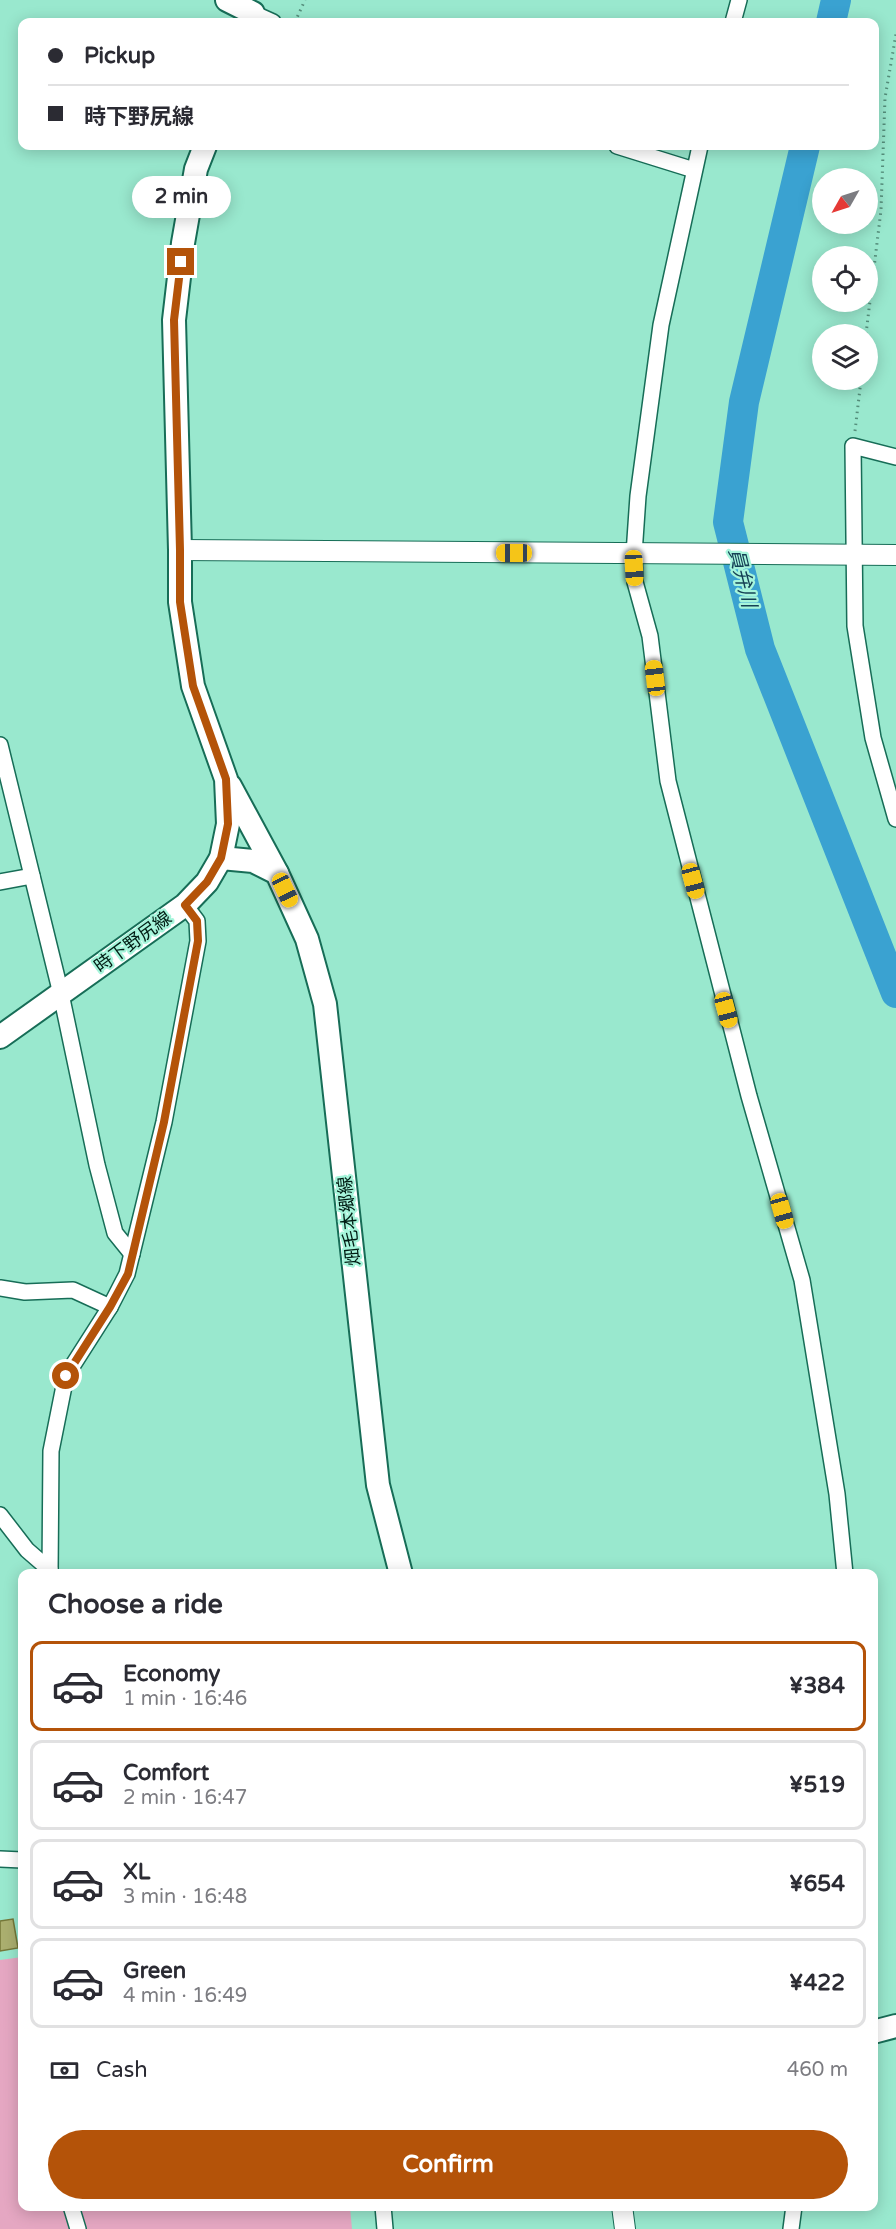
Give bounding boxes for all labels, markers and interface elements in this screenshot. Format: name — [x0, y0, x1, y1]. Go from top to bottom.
text: Pickup — [84, 43, 155, 69]
text: 時下野尻線 — [84, 104, 194, 130]
north arrow — [812, 168, 878, 234]
map controls — [812, 168, 878, 390]
callout: 2 min — [132, 175, 231, 217]
text: 2 min — [155, 185, 208, 209]
button: locate — [812, 246, 878, 312]
route end — [167, 248, 194, 275]
button: layers — [812, 324, 878, 390]
car — [496, 544, 532, 562]
water label: 員弁川 — [723, 546, 761, 612]
car — [624, 550, 644, 586]
car — [644, 659, 666, 697]
car — [680, 861, 706, 901]
car — [269, 870, 301, 910]
street label: 時下野尻線 — [90, 907, 176, 977]
car — [713, 990, 739, 1030]
street label: 畑毛本郷線 — [333, 1175, 365, 1267]
car — [768, 1191, 796, 1231]
route start — [52, 1362, 79, 1389]
text: Choose a ride — [48, 1588, 223, 1621]
icon: car — [51, 1659, 105, 1713]
text: Economy — [123, 1661, 220, 1687]
text: ¥384 — [789, 1673, 845, 1699]
text: 1 min · 16:46 — [123, 1687, 247, 1711]
icon: car — [51, 1758, 105, 1812]
text: Comfort — [123, 1760, 209, 1786]
text: ¥519 — [789, 1772, 845, 1798]
text: 2 min · 16:47 — [123, 1786, 247, 1810]
icon: car — [51, 1857, 105, 1911]
text: XL — [123, 1859, 150, 1885]
text: ¥654 — [789, 1871, 845, 1897]
text: 3 min · 16:48 — [123, 1885, 247, 1909]
icon: car — [51, 1956, 105, 2010]
text: Green — [123, 1958, 186, 1984]
text: ¥422 — [789, 1970, 845, 1996]
text: 4 min · 16:49 — [123, 1984, 247, 2008]
icon: cash — [48, 2054, 81, 2087]
text: Cash — [96, 2057, 148, 2083]
text: 460 m — [787, 2058, 848, 2082]
button: Confirm — [48, 2130, 848, 2199]

